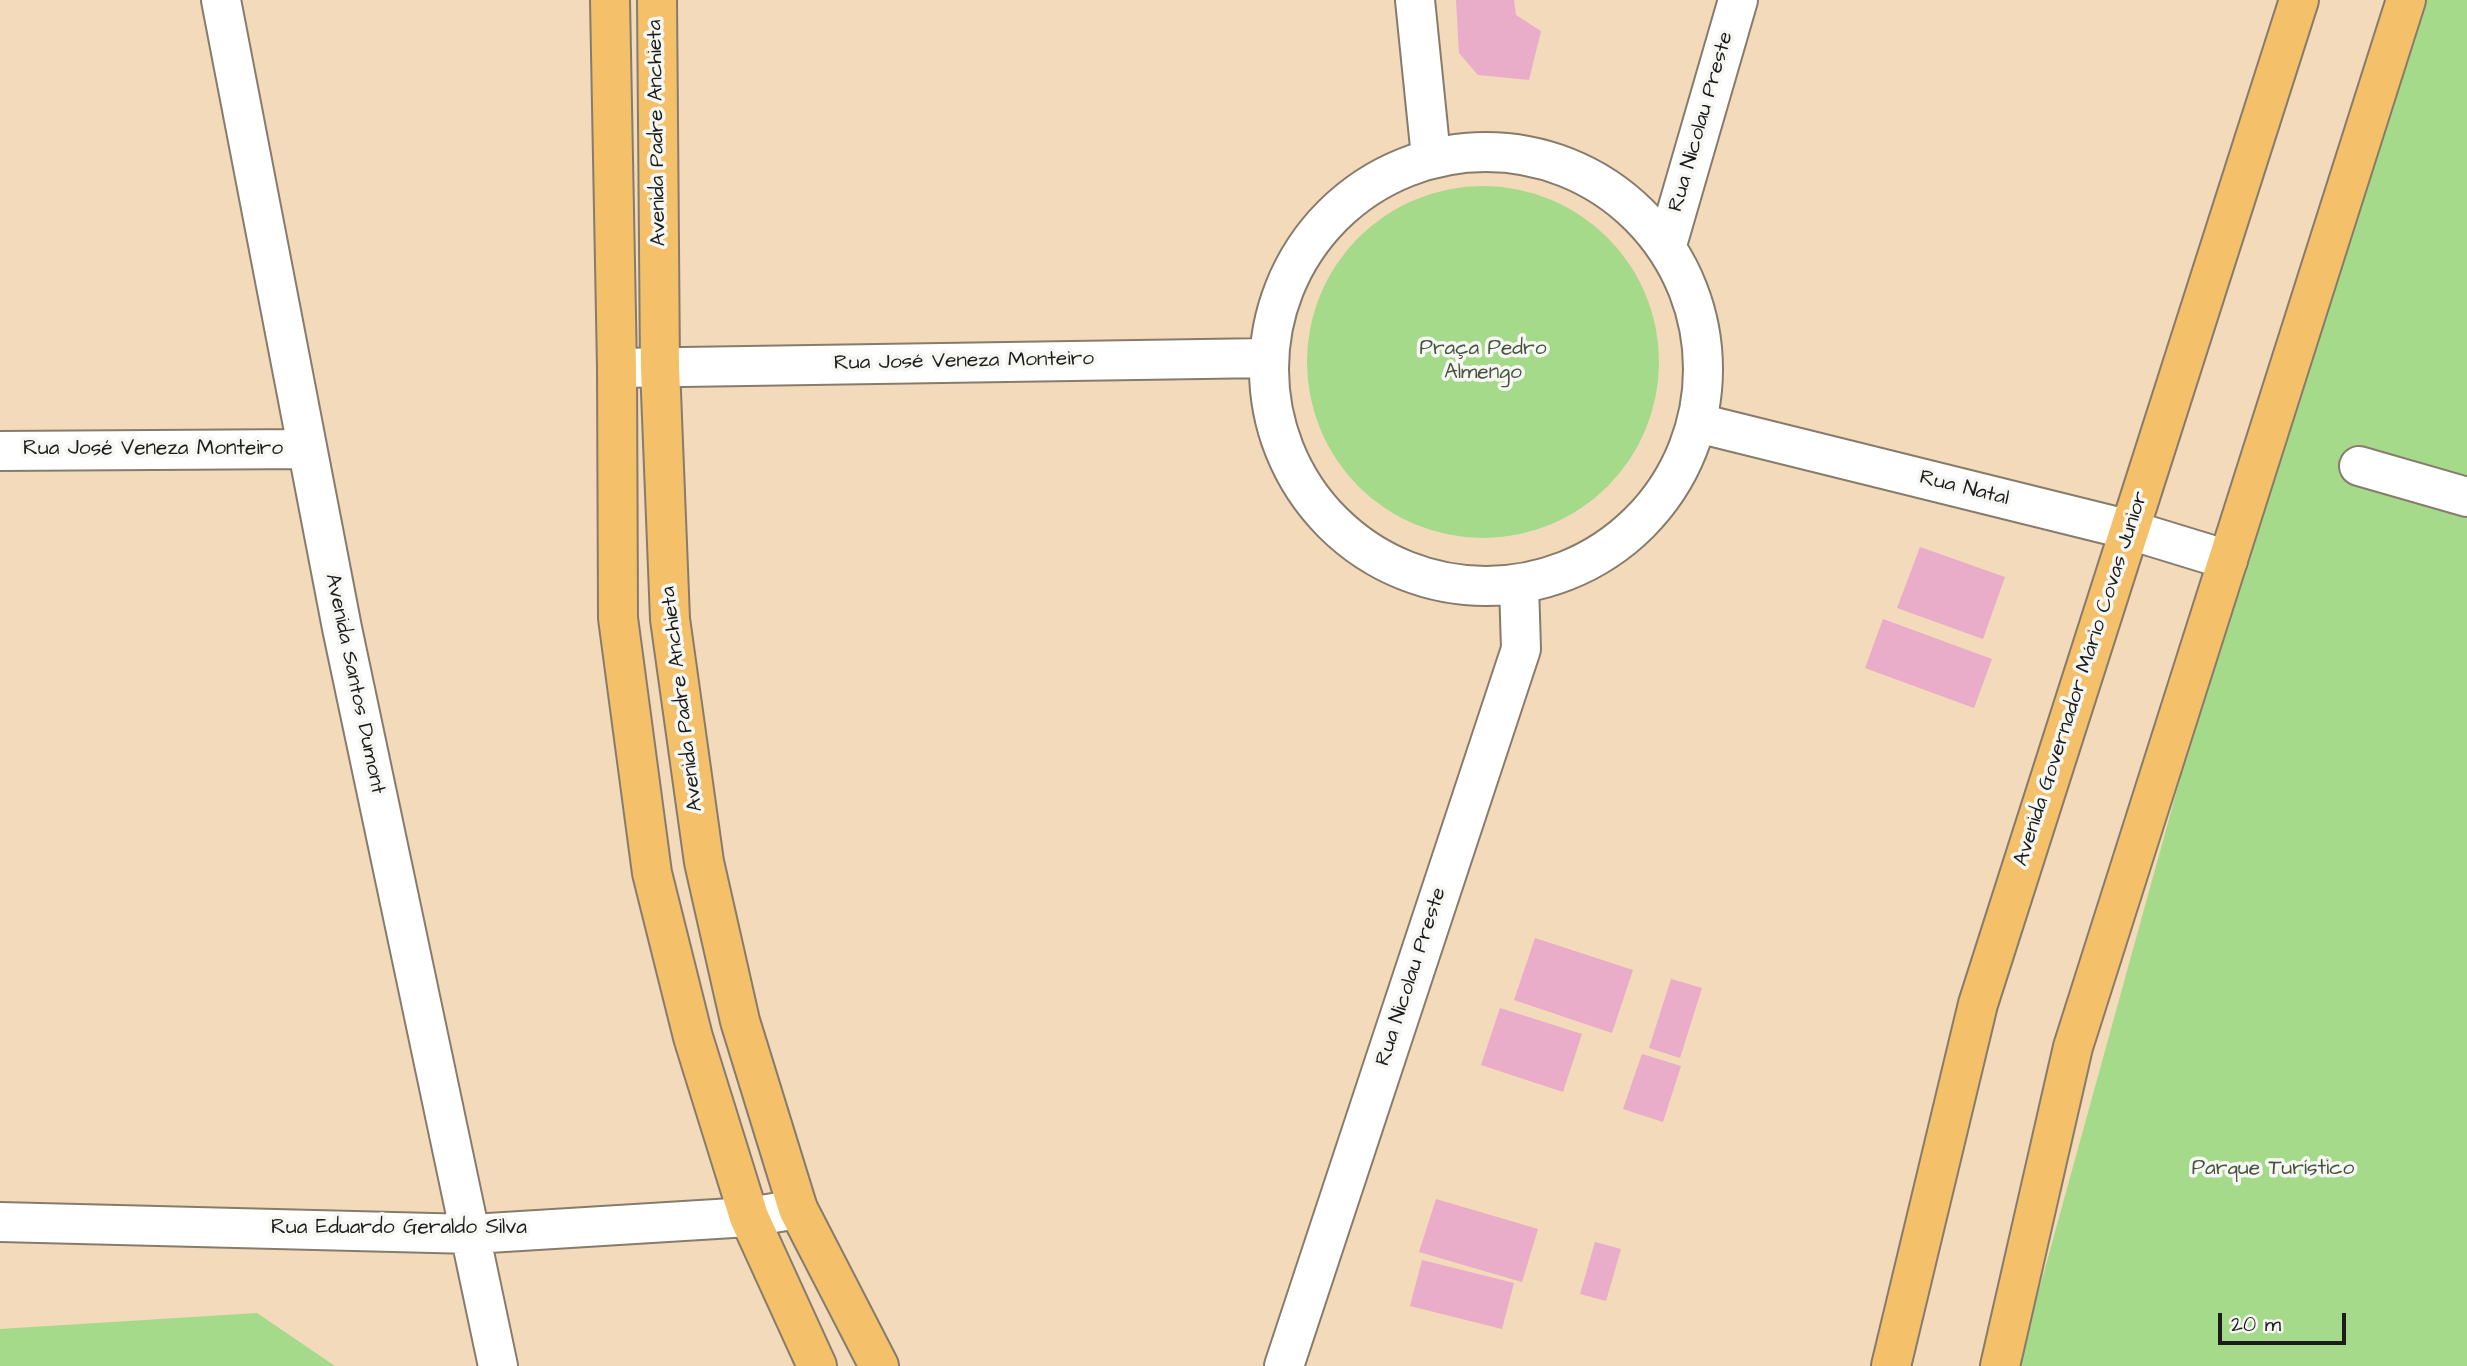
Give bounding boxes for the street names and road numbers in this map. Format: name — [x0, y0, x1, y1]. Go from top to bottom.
street label: Avenida Padre Anchieta — [643, 19, 673, 247]
street label: Rua Nicolau Preste — [1664, 29, 1740, 215]
street label: Rua José Veneza Monteiro — [834, 347, 1094, 377]
street label: Rua José Veneza Monteiro — [23, 437, 283, 463]
street label: Rua Natal — [1917, 466, 2011, 512]
street label: Avenida Governador Mário Covas Junior — [2009, 489, 2155, 869]
street label: Avenida Santos Dumont — [318, 572, 390, 796]
street label: Avenida Padre Anchieta — [657, 585, 709, 813]
street label: Rua Nicolau Preste — [1371, 885, 1453, 1069]
street label: Rua Eduardo Geraldo Silva — [271, 1216, 527, 1242]

